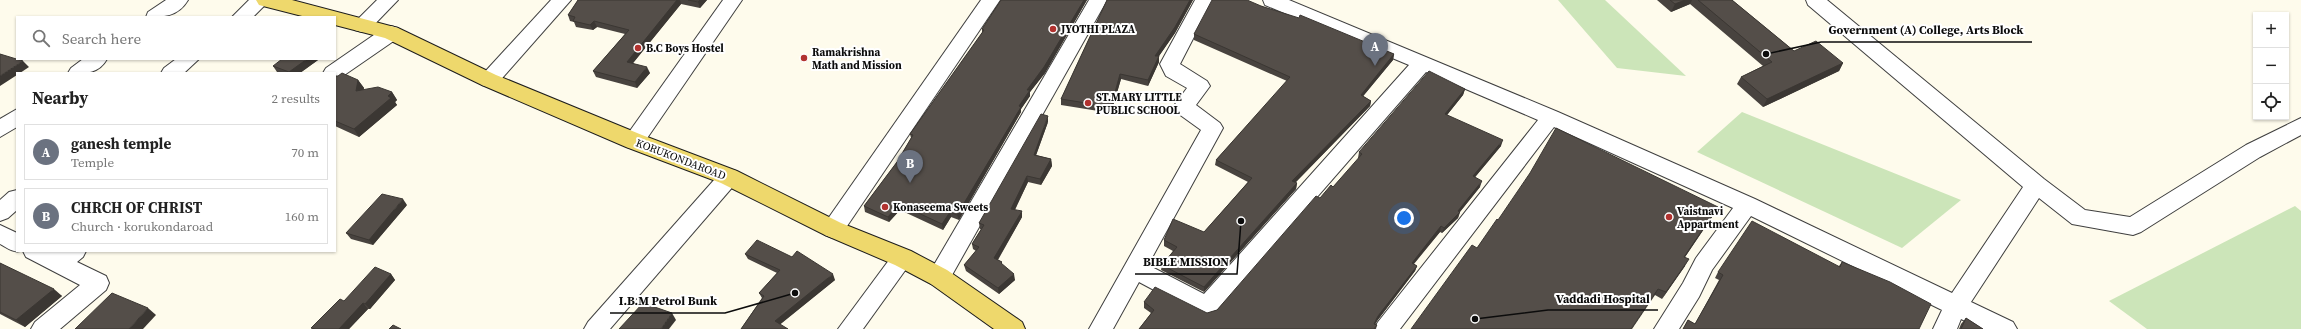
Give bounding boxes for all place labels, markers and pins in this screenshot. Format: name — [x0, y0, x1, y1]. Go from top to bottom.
callout: Government (A) College, Arts Block — [1821, 18, 2032, 42]
place label: JYOTHI PLAZA — [1060, 22, 1136, 37]
marker: JYOTHI PLAZA — [1048, 24, 1058, 34]
pin: A — [1362, 33, 1388, 66]
place label: B.C Boys Hostel — [646, 41, 724, 56]
marker: B.C Boys Hostel — [633, 43, 643, 53]
place label: Ramakrishna Math and Mission — [812, 45, 902, 73]
marker: Ramakrishna Math and Mission — [799, 53, 809, 63]
place label: ST.MARY LITTLE PUBLIC SCHOOL — [1096, 90, 1182, 118]
marker: ST.MARY LITTLE PUBLIC SCHOOL — [1083, 98, 1093, 108]
pin: B — [897, 150, 923, 183]
place label: Konaseema Sweets — [893, 200, 988, 215]
marker: Konaseema Sweets — [880, 202, 890, 212]
place label: Vaistnavi Appartment — [1677, 204, 1740, 232]
marker: Vaistnavi Appartment — [1664, 212, 1674, 222]
callout: BIBLE MISSION — [1135, 250, 1237, 274]
callout: Vaddadi Hospital — [1548, 286, 1658, 310]
callout: I.B.M Petrol Bunk — [610, 289, 725, 313]

